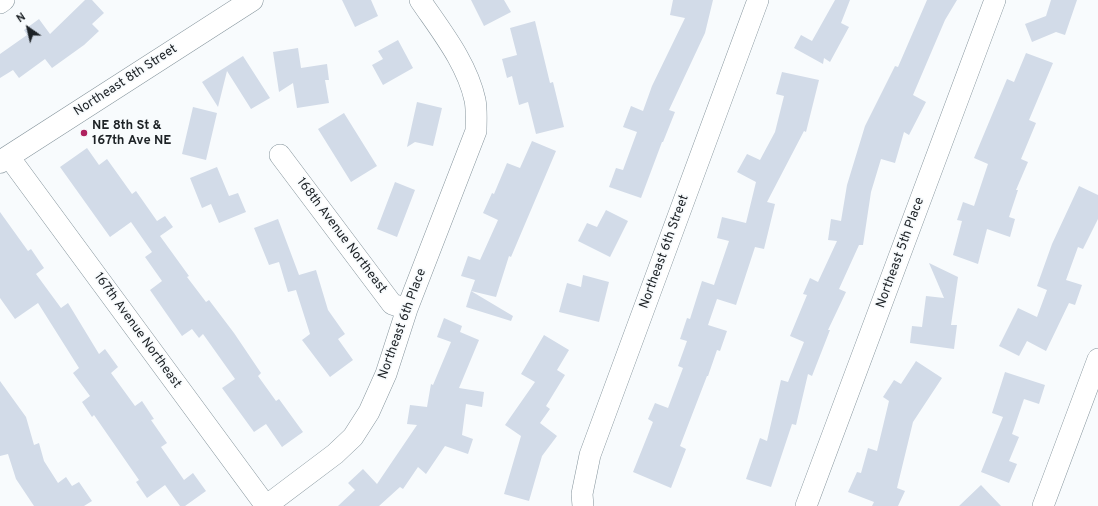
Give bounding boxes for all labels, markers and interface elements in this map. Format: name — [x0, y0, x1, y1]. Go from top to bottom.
north arrow — [8, 8, 48, 48]
text: N — [14, 10, 28, 26]
street label: Northeast 8th Street — [71, 42, 181, 120]
place label: NE 8th St & 167th Ave NE — [92, 118, 171, 149]
marker: NE 8th St & 167th Ave NE — [79, 128, 89, 138]
street label: 168th Avenue Northeast — [293, 175, 389, 297]
street label: Northeast 6th Street — [637, 193, 693, 311]
street label: Northeast 5th Place — [874, 195, 928, 311]
street label: Northeast 6th Place — [376, 267, 430, 381]
street label: 167th Avenue Northeast — [90, 270, 184, 392]

